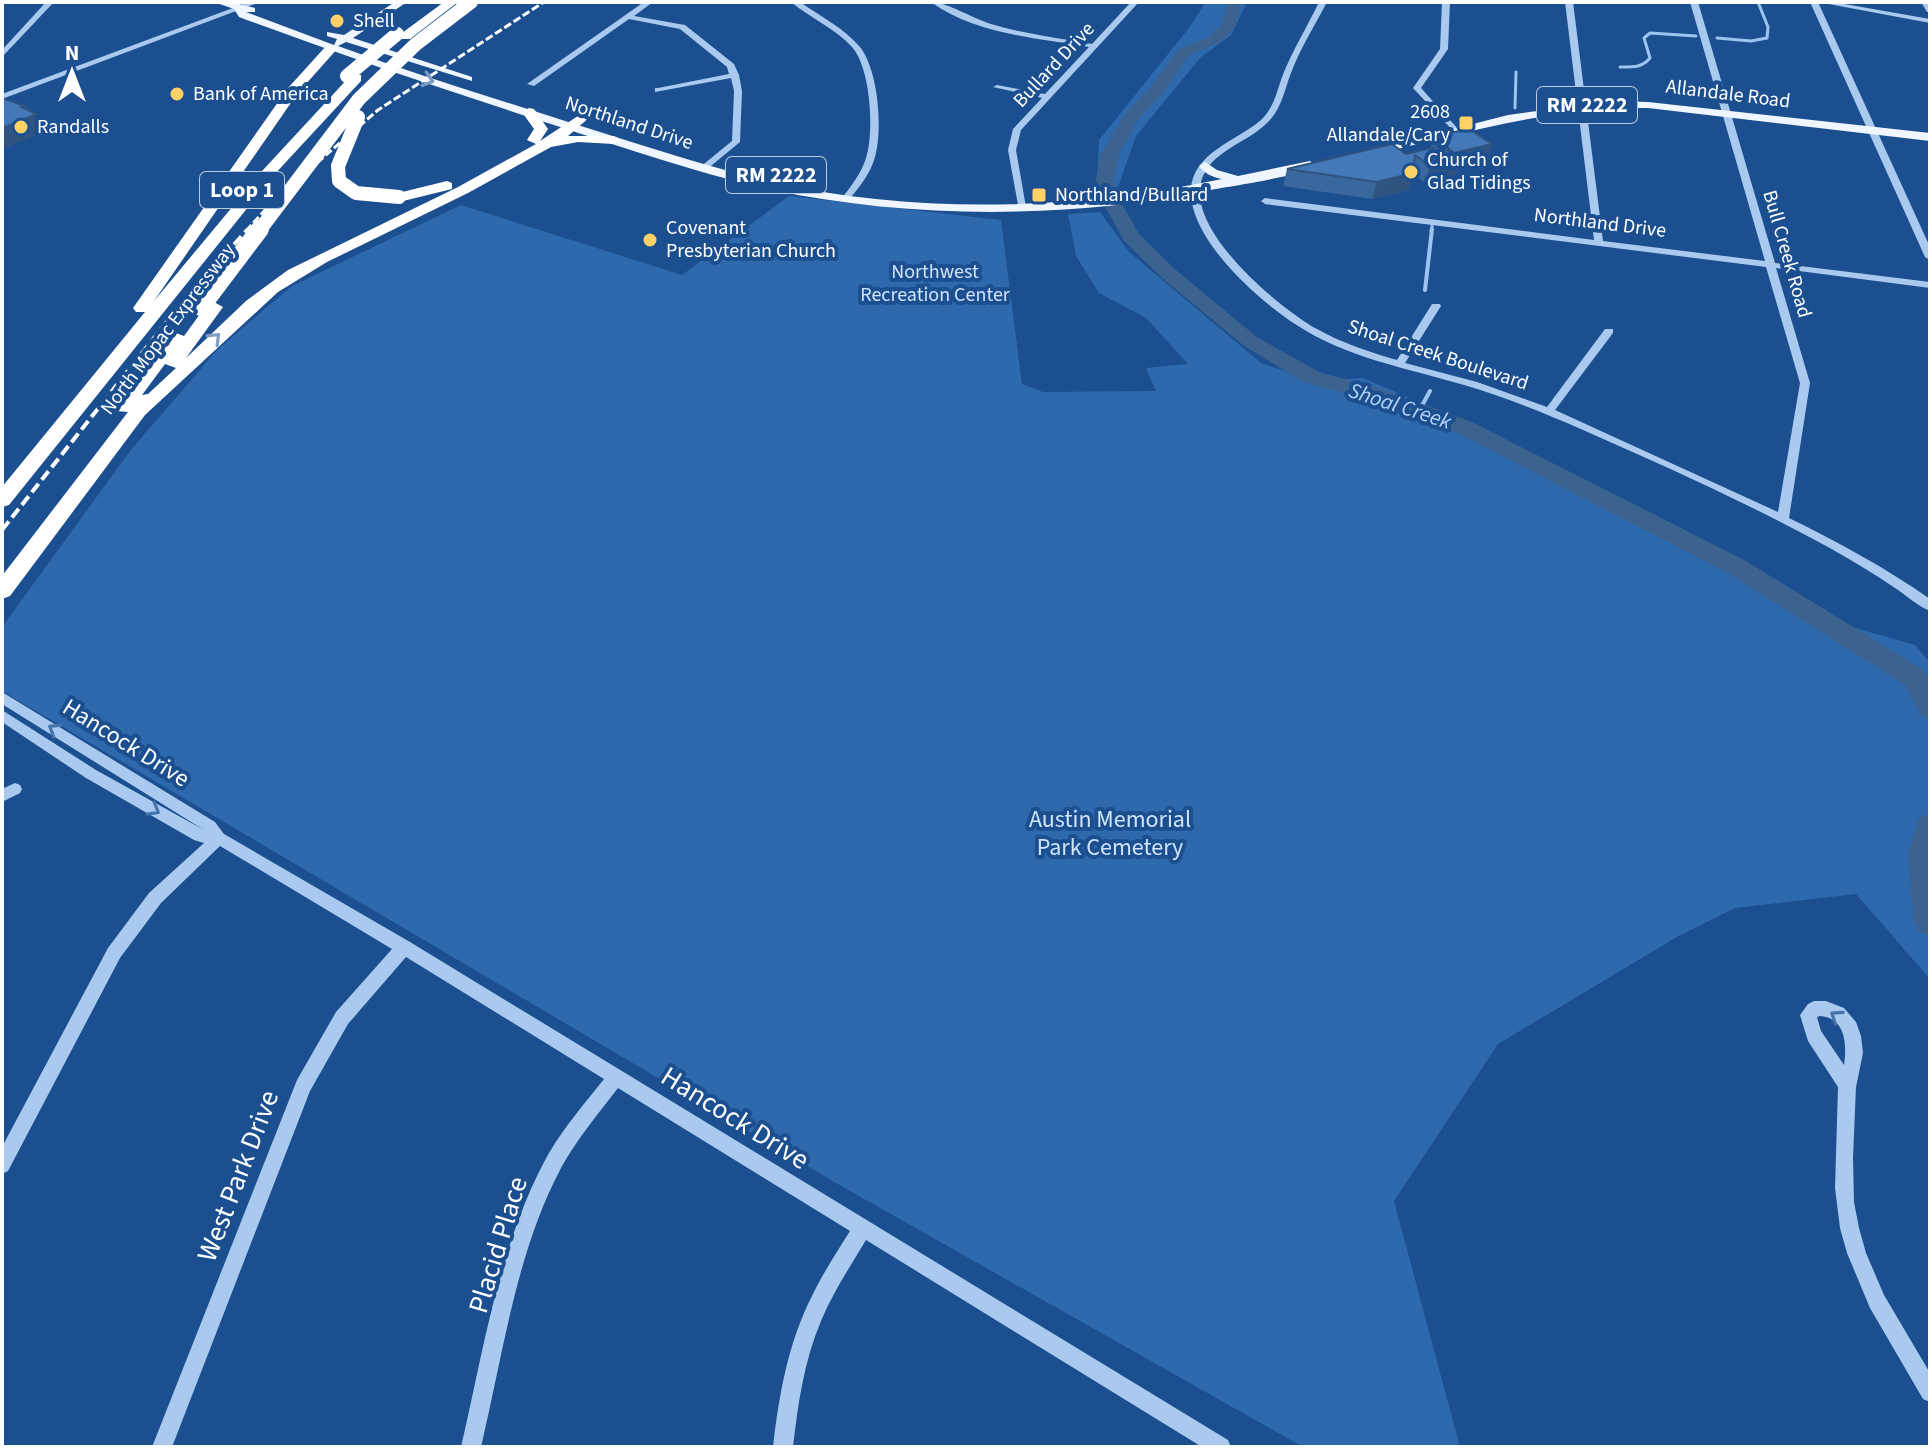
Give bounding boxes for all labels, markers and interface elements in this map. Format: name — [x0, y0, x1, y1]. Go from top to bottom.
place label: Shell — [353, 7, 395, 35]
marker: Shell — [328, 12, 346, 30]
street label: Bullard Drive — [1007, 16, 1101, 114]
north arrow — [32, 32, 112, 112]
text: N — [65, 37, 79, 69]
one-way arrow — [420, 71, 434, 87]
street label: Allandale Road — [1664, 72, 1792, 116]
place label: Bank of America — [193, 80, 329, 108]
marker: Bank of America — [168, 85, 186, 103]
road number: RM 2222 — [1537, 87, 1637, 123]
street label: Northland Drive — [561, 89, 697, 157]
place label: 2608 Allandale/Cary — [1327, 98, 1451, 149]
place label: Randalls — [37, 113, 109, 141]
marker: 2608 Allandale/Cary — [1457, 114, 1475, 132]
marker: Randalls — [12, 118, 30, 136]
place label: Church of Glad Tidings — [1427, 146, 1531, 197]
road number: RM 2222 — [726, 157, 826, 193]
marker: Church of Glad Tidings — [1402, 163, 1420, 181]
road number: Loop 1 — [200, 172, 284, 208]
place label: Northland/Bullard — [1055, 181, 1208, 209]
marker: Northland/Bullard — [1030, 186, 1048, 204]
street label: Bull Creek Road — [1755, 187, 1819, 321]
street label: Northland Drive — [1532, 201, 1668, 245]
place label: Covenant Presbyterian Church — [666, 214, 836, 265]
marker: Covenant Presbyterian Church — [641, 231, 659, 249]
street label: North Mopac Expressway — [94, 237, 242, 421]
park label: Northwest Recreation Center — [860, 258, 1010, 309]
street label: Shoal Creek Boulevard — [1344, 313, 1532, 397]
one-way arrow — [206, 333, 220, 347]
water label: Shoal Creek — [1344, 374, 1456, 438]
street label: Hancock Drive — [56, 690, 196, 796]
one-way arrow — [48, 724, 62, 739]
one-way arrow — [145, 800, 160, 815]
park label: Austin Memorial Park Cemetery — [1029, 802, 1191, 865]
one-way arrow — [1831, 1011, 1845, 1026]
street label: Hancock Drive — [653, 1057, 817, 1179]
street label: West Park Drive — [187, 1084, 289, 1268]
street label: Placid Place — [458, 1172, 538, 1318]

